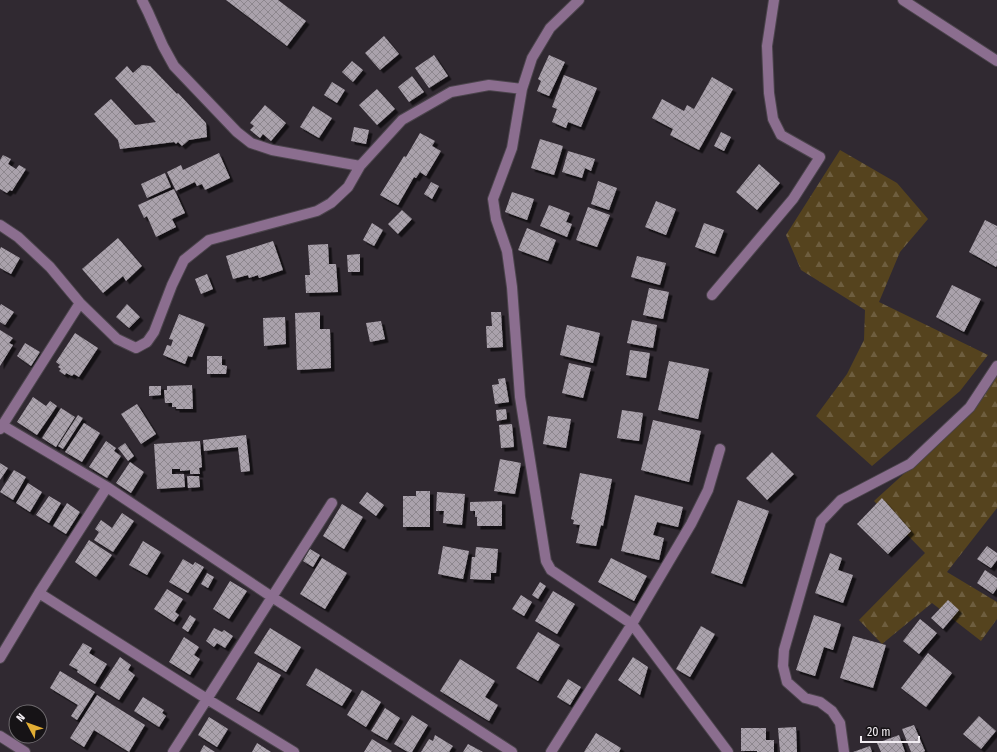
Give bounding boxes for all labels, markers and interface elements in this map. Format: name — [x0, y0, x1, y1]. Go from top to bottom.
north arrow — [8, 704, 48, 744]
text: N — [14, 711, 28, 725]
scale bar — [861, 718, 919, 744]
text: 20 m — [867, 725, 891, 739]

